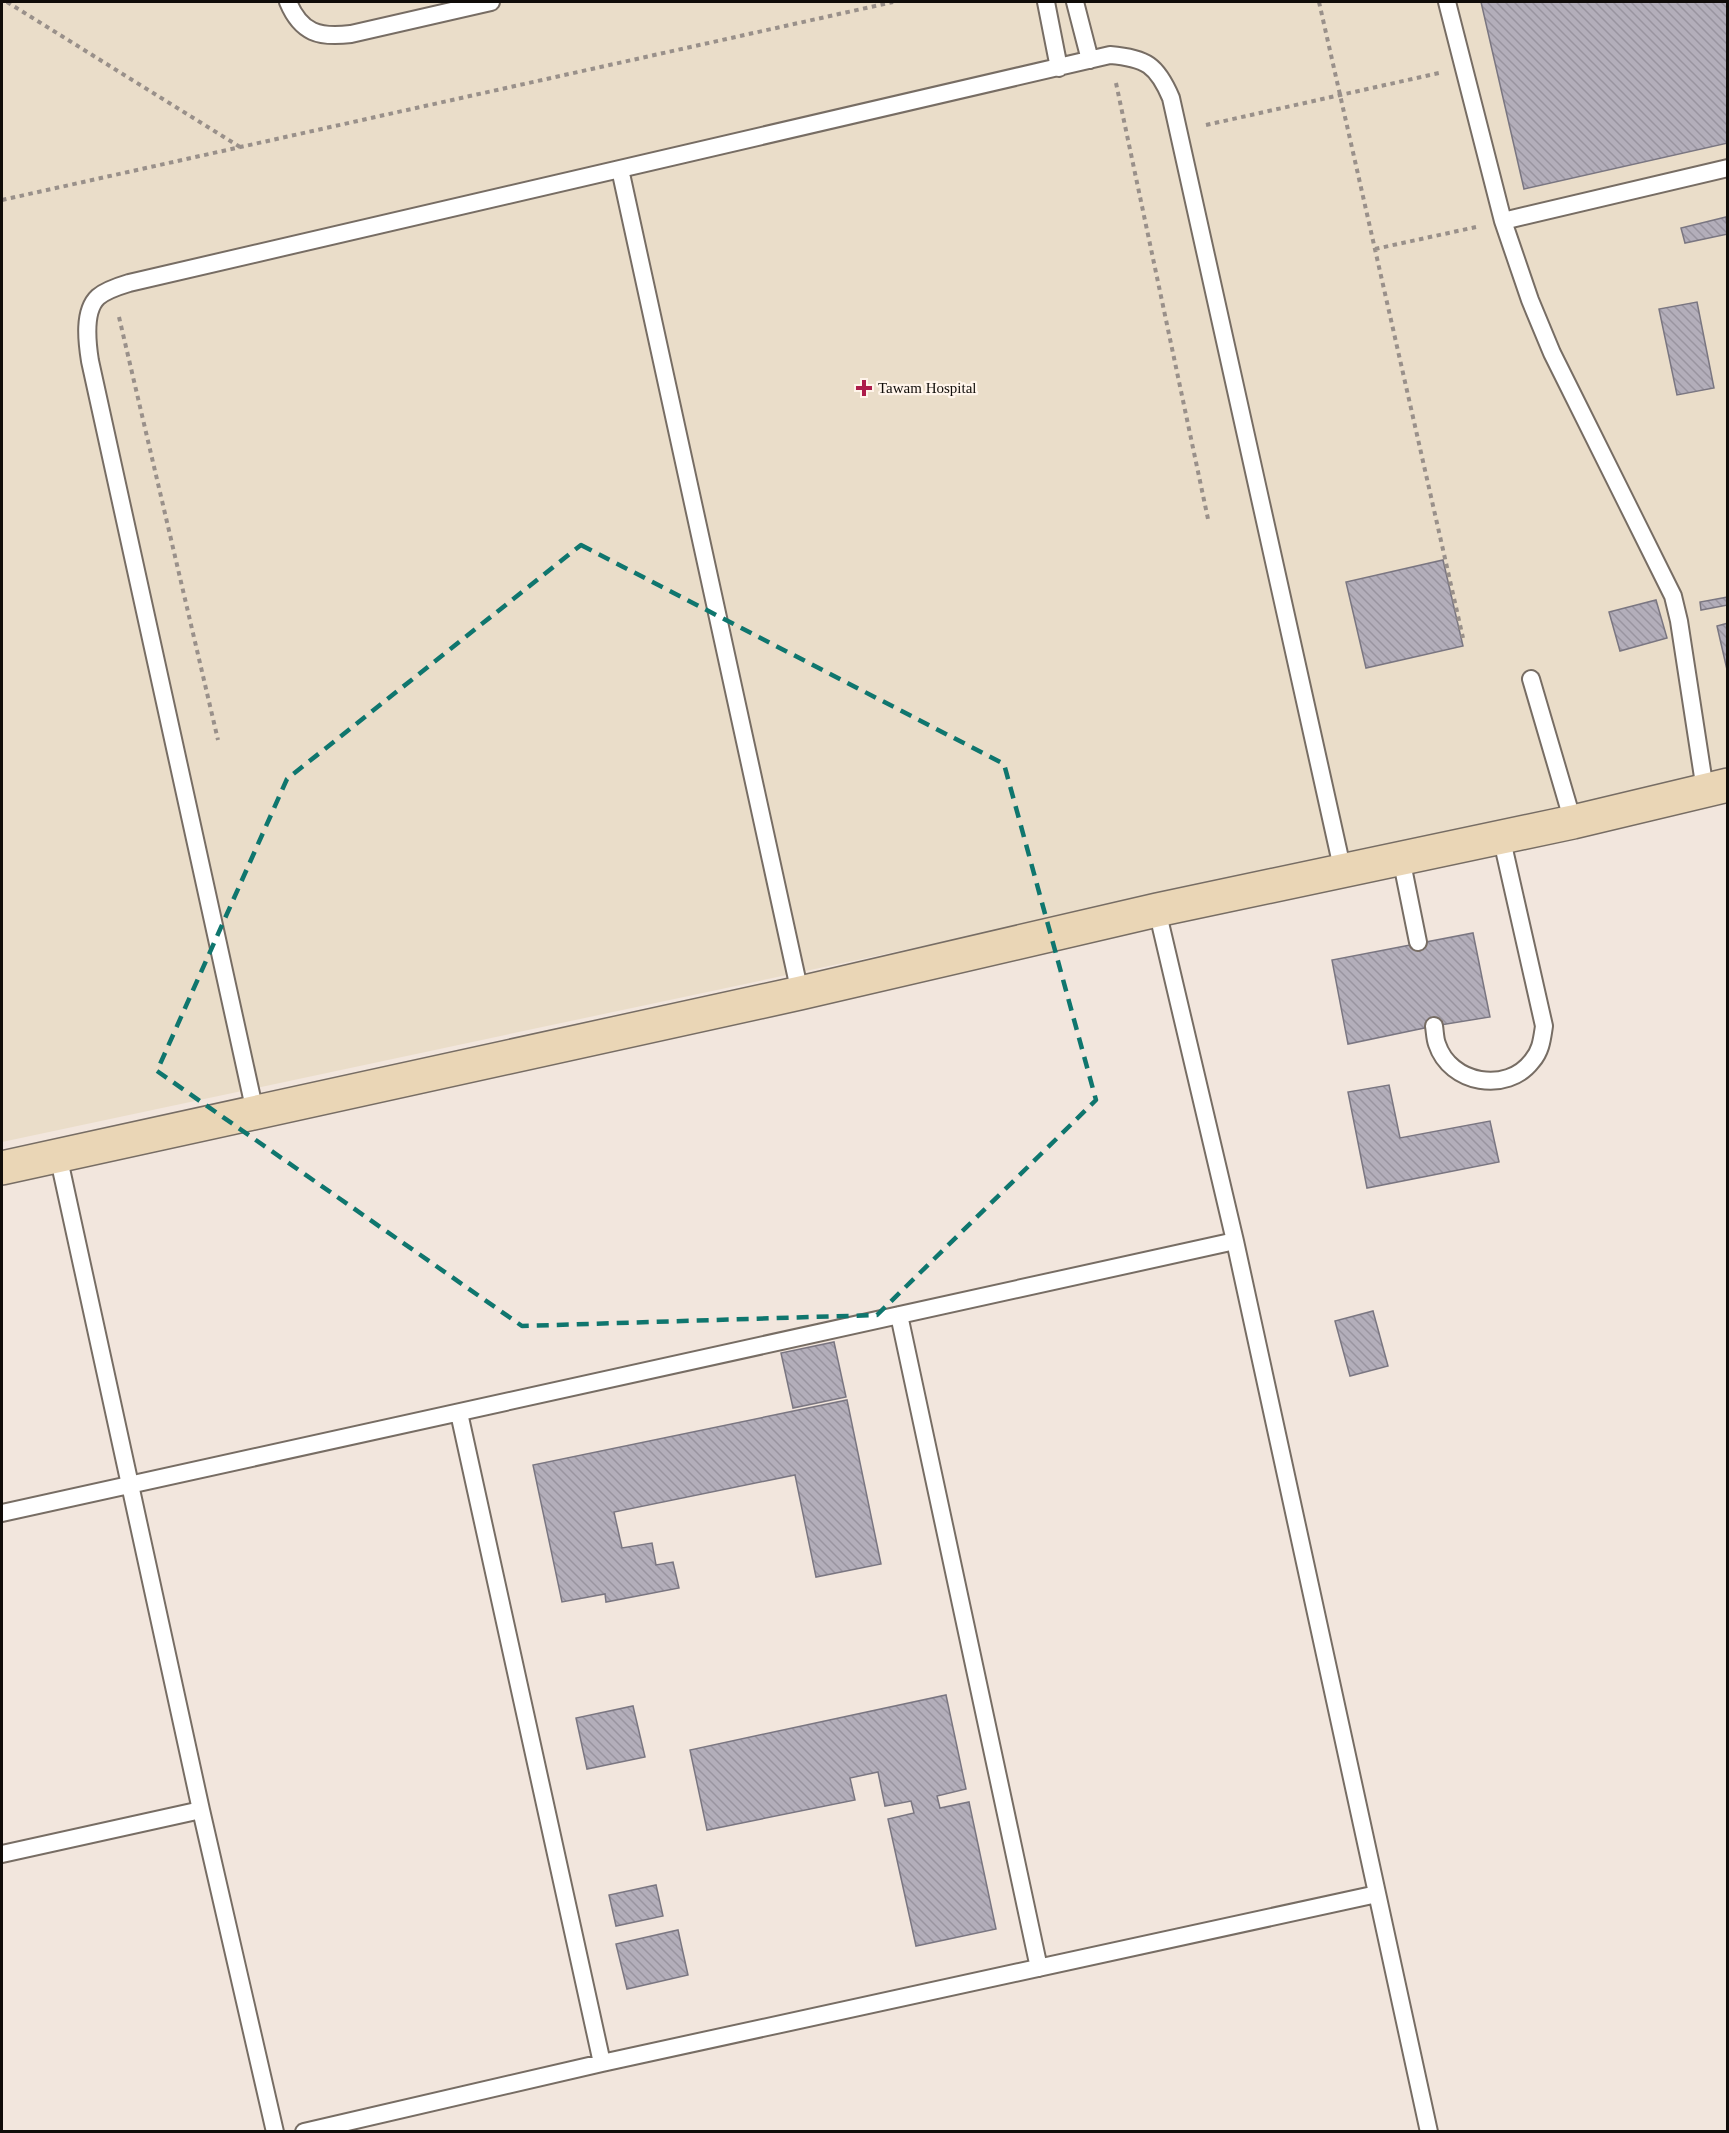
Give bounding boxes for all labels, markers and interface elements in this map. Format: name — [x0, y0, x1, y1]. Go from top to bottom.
marker: Tawam Hospital — [855, 379, 873, 397]
place label: Tawam Hospital — [878, 380, 977, 396]

